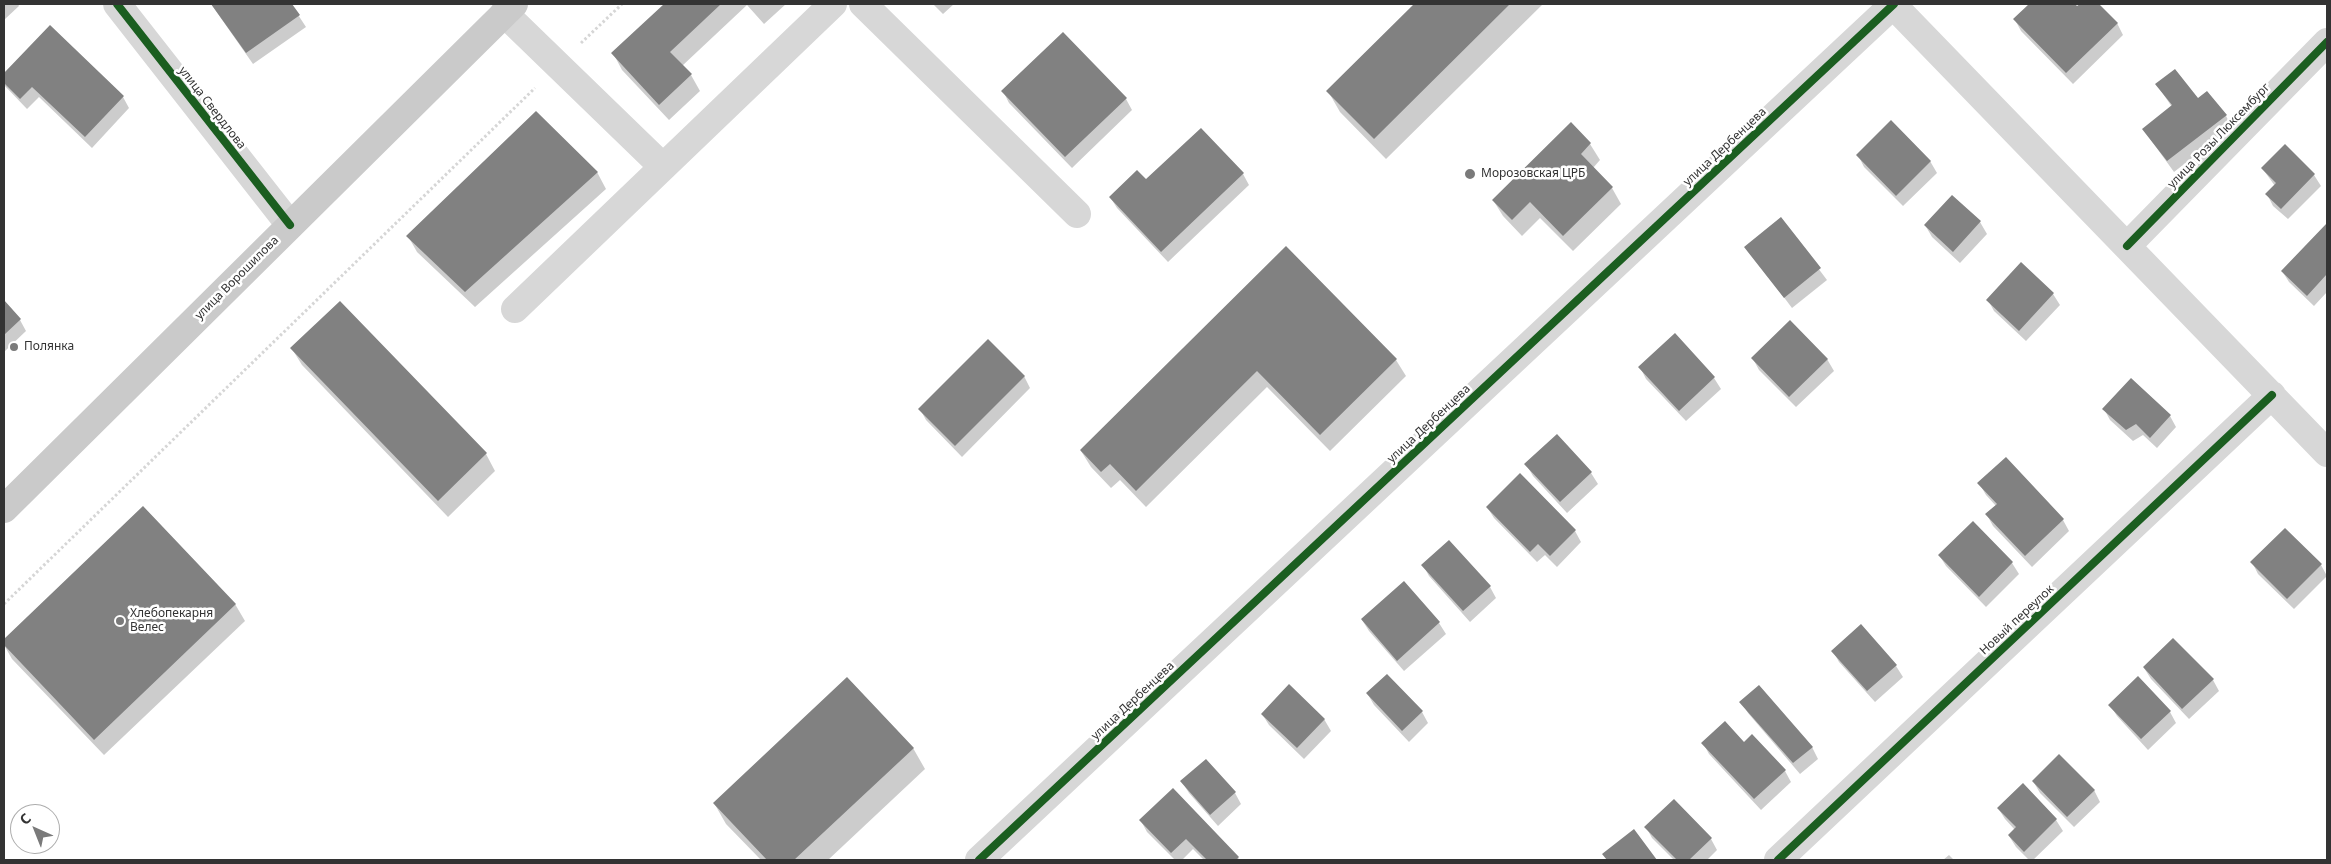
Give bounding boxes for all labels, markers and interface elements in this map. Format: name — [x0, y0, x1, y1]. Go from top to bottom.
street label: улица Свердлова — [175, 64, 249, 152]
street label: улица Розы Люксембург — [2165, 80, 2273, 192]
street label: улица Дербенцева — [1680, 105, 1770, 189]
marker: Морозовская ЦРБ — [1463, 167, 1477, 181]
place label: Морозовская ЦРБ — [1481, 167, 1585, 181]
street label: улица Ворошилова — [192, 233, 282, 323]
place label: Полянка — [24, 340, 74, 354]
marker: Полянка — [8, 341, 20, 353]
street label: улица Дербенцева — [1384, 382, 1474, 466]
street label: Новый переулок — [1977, 582, 2057, 658]
place label: Хлебопекарня Велес — [130, 607, 213, 635]
marker: Хлебопекарня Велес — [114, 615, 126, 627]
street label: улица Дербенцева — [1088, 659, 1178, 743]
north arrow — [10, 804, 60, 854]
text: С — [15, 809, 35, 829]

